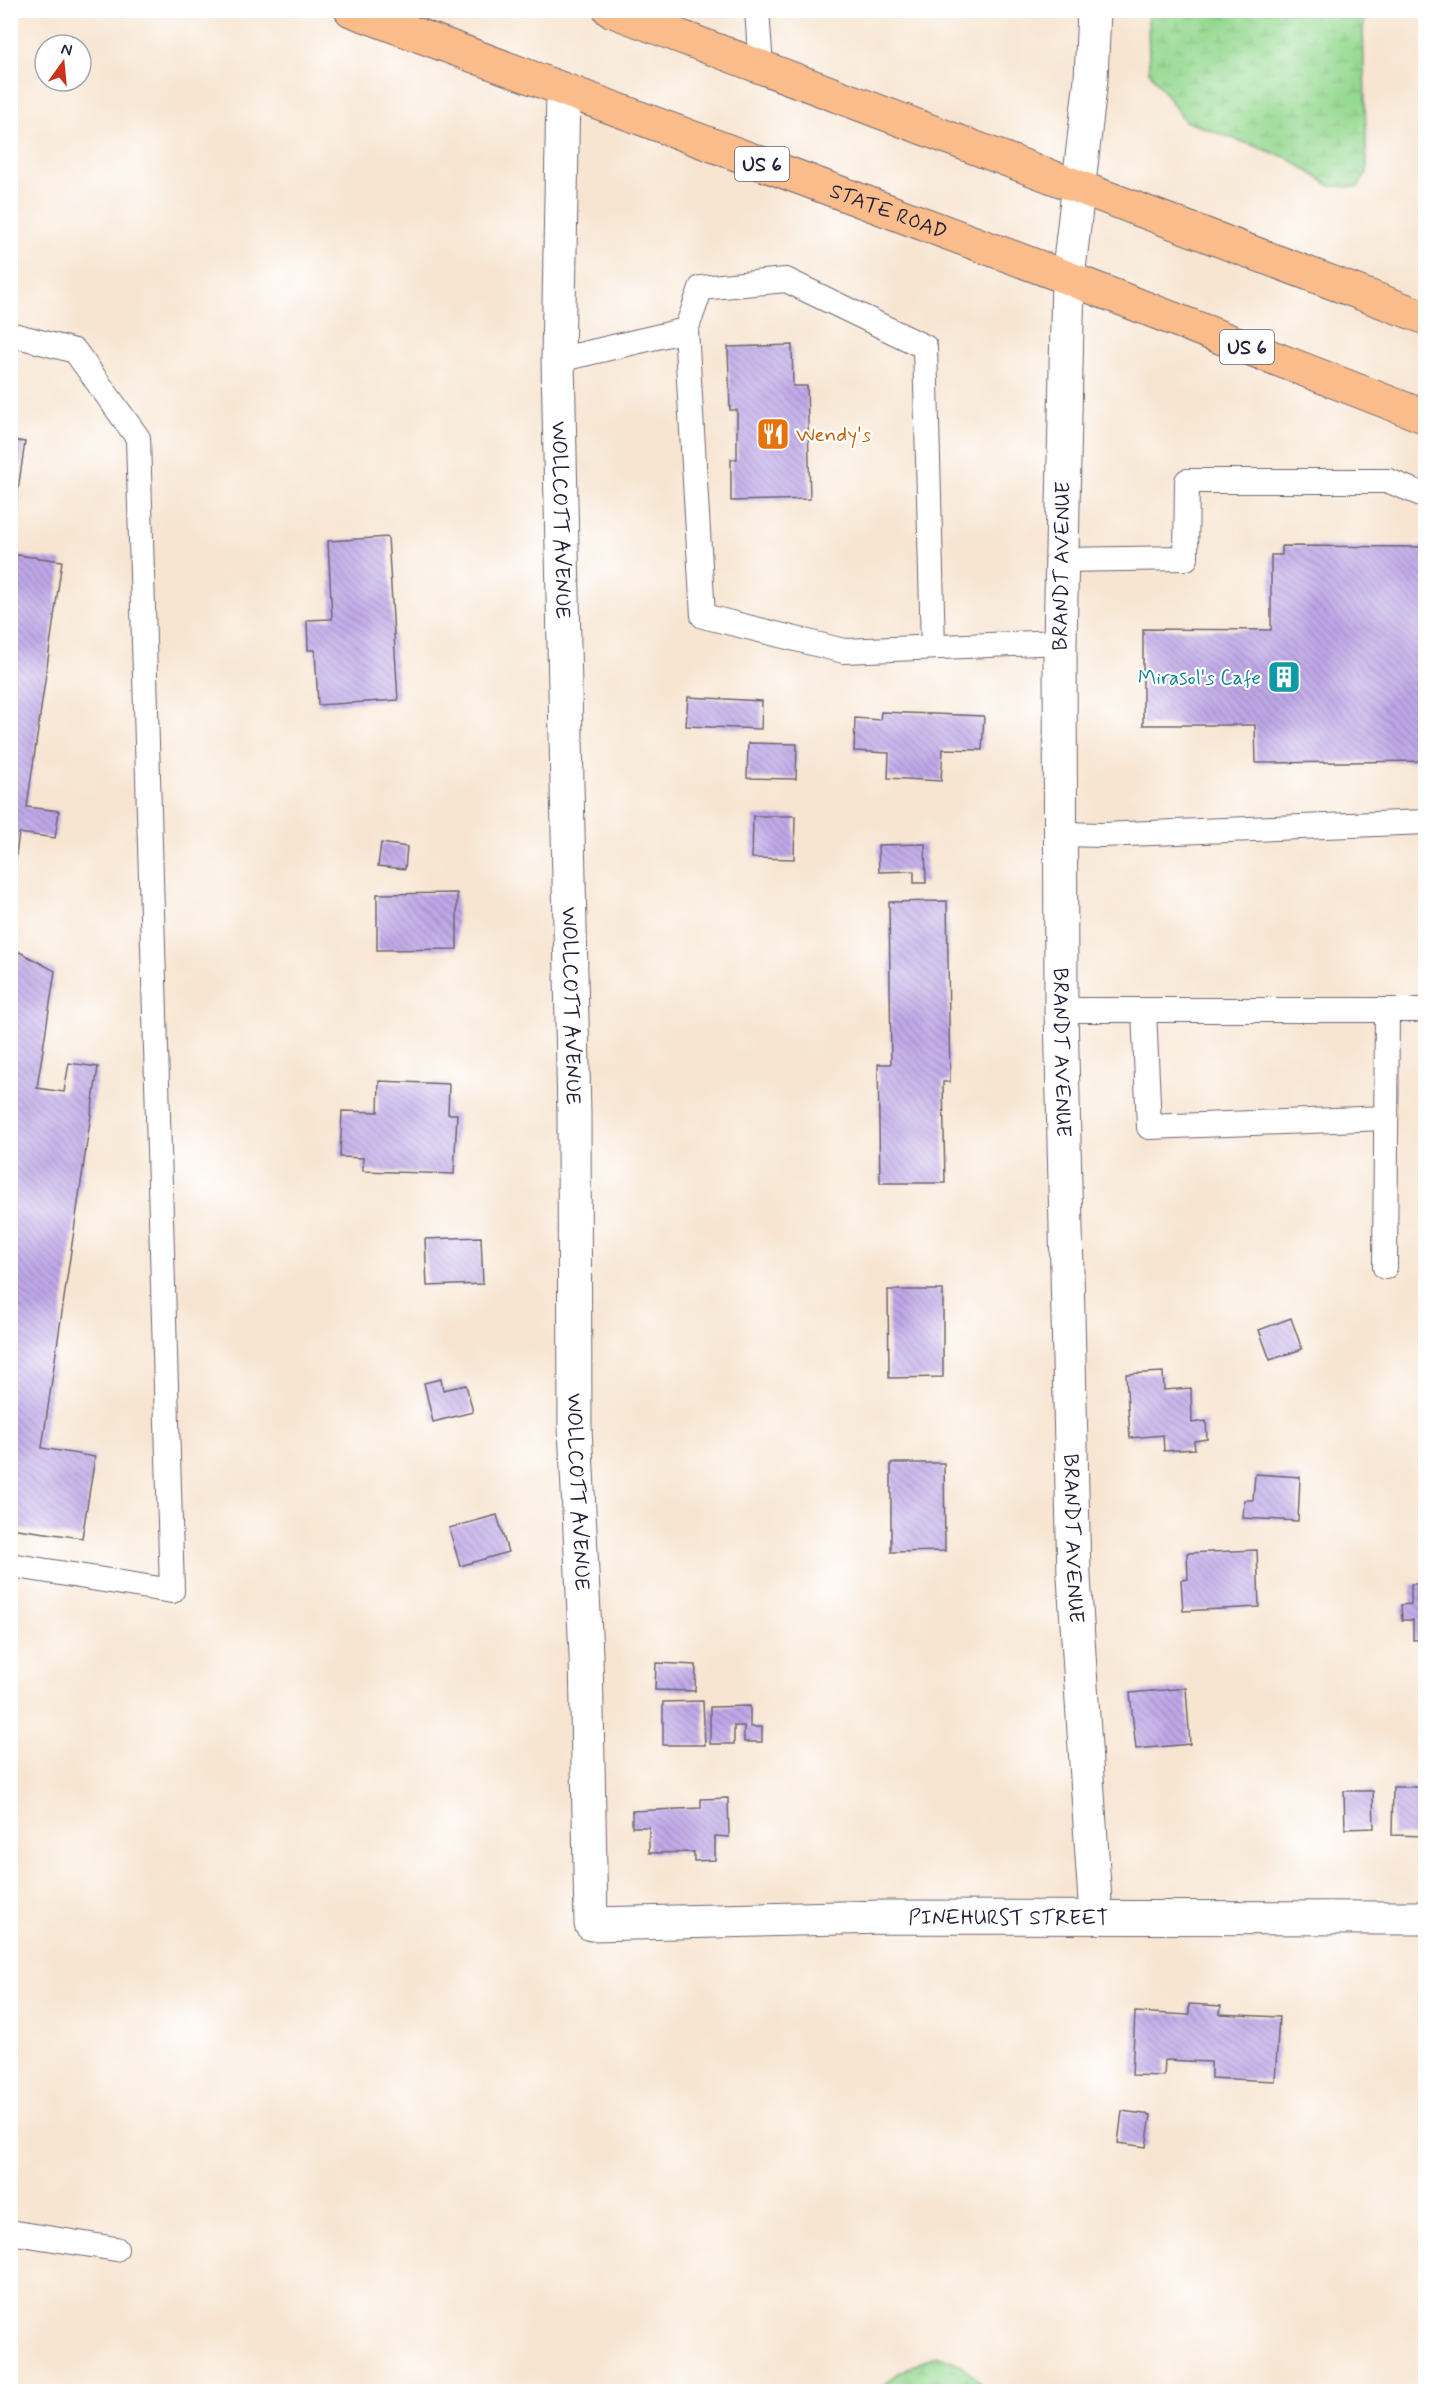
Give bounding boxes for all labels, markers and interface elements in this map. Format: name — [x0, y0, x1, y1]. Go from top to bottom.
north arrow — [33, 33, 93, 93]
text: N — [59, 38, 74, 61]
road number: US 6 — [735, 147, 789, 181]
street label: STATE ROAD — [826, 177, 951, 247]
road number: US 6 — [1220, 330, 1274, 364]
restaurant icon: Wendy's — [755, 416, 791, 452]
street label: WOLLCOTT AVENUE — [544, 421, 576, 619]
place label: Wendy's — [796, 421, 871, 449]
street label: BRANDT AVENUE — [1047, 481, 1077, 651]
building icon: Mirasol's Cafe — [1266, 659, 1302, 695]
place label: Mirasol's Cafe — [1138, 664, 1261, 692]
street label: WOLLCOTT AVENUE — [555, 907, 587, 1105]
street label: BRANDT AVENUE — [1046, 968, 1077, 1138]
street label: WOLLCOTT AVENUE — [560, 1393, 596, 1591]
street label: BRANDT AVENUE — [1056, 1453, 1090, 1624]
street label: PINEHURST STREET — [908, 1904, 1109, 1932]

